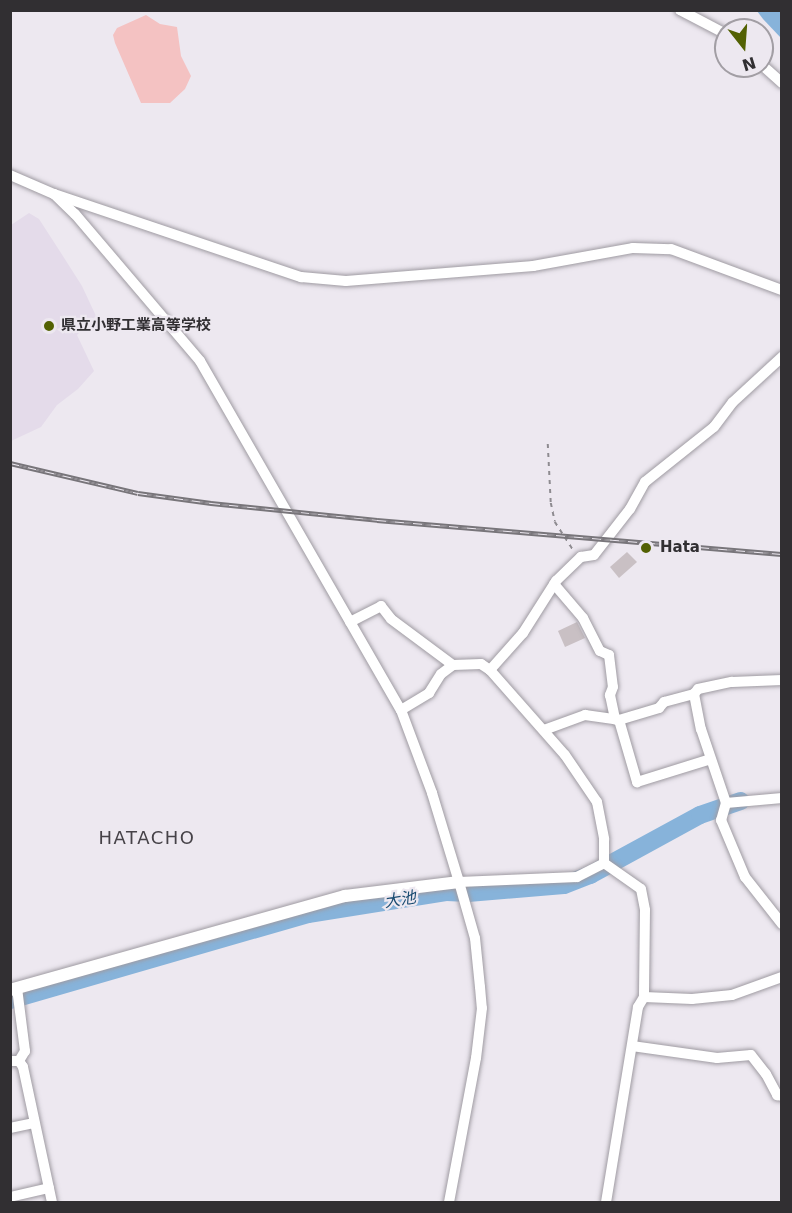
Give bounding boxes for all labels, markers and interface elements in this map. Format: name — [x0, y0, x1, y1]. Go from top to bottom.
north arrow — [714, 18, 774, 78]
text: N — [740, 53, 758, 75]
place label: 県立小野工業高等学校 — [61, 317, 211, 335]
marker: 県立小野工業高等学校 — [42, 319, 56, 333]
marker: Hata — [637, 539, 655, 557]
place label: Hata — [660, 539, 700, 557]
district label: HATACHO — [99, 827, 195, 849]
water label: 大池 — [383, 888, 417, 912]

